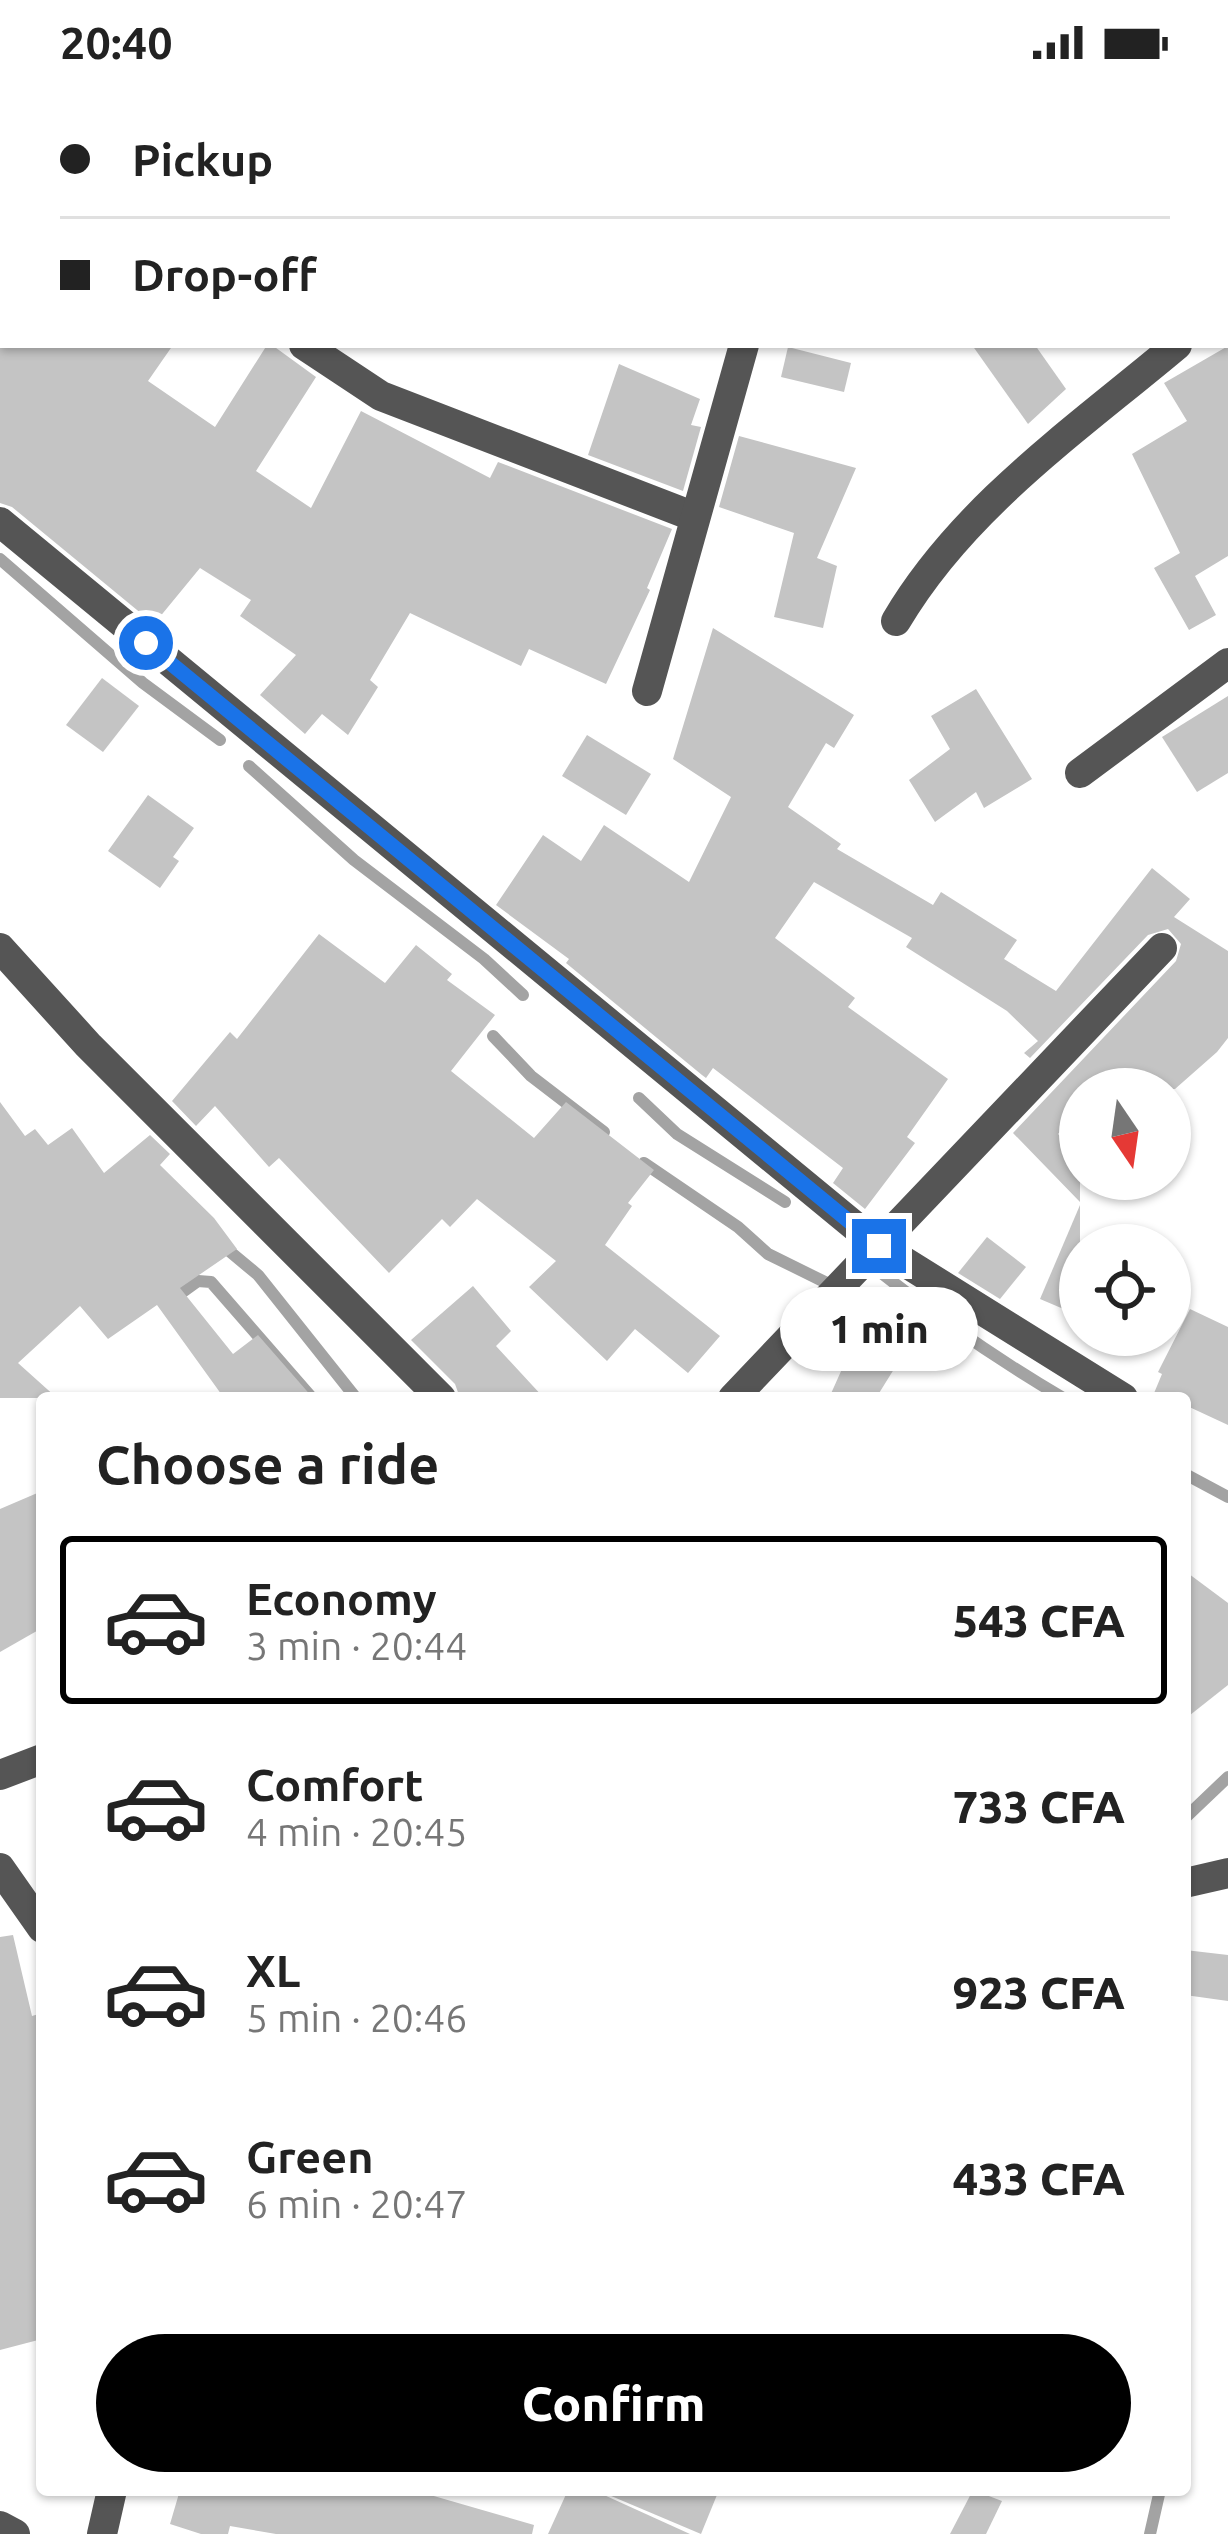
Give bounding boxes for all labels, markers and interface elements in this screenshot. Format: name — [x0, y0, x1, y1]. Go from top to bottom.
text: 20:40 — [60, 17, 173, 68]
text: Pickup — [132, 134, 273, 185]
text: Drop-off — [132, 249, 317, 300]
route start — [119, 616, 173, 670]
north arrow — [1059, 1068, 1191, 1200]
map controls — [1059, 1068, 1191, 1356]
route end — [852, 1219, 906, 1273]
button: locate — [1059, 1224, 1191, 1356]
callout: 1 min — [780, 1288, 978, 1372]
text: 1 min — [829, 1307, 929, 1350]
text: Choose a ride — [96, 1434, 439, 1494]
icon: car — [102, 1566, 210, 1674]
text: Economy — [246, 1573, 437, 1624]
text: 543 CFA — [953, 1595, 1125, 1646]
text: 3 min · 20:44 — [246, 1624, 467, 1667]
icon: car — [102, 1752, 210, 1860]
text: Comfort — [246, 1759, 423, 1810]
text: 733 CFA — [953, 1781, 1125, 1832]
text: 4 min · 20:45 — [246, 1810, 467, 1853]
icon: car — [102, 1938, 210, 2046]
text: XL — [246, 1945, 300, 1996]
text: 923 CFA — [953, 1967, 1125, 2018]
text: 5 min · 20:46 — [246, 1996, 467, 2039]
icon: car — [102, 2124, 210, 2232]
text: Green — [246, 2131, 373, 2182]
text: 433 CFA — [953, 2153, 1125, 2204]
text: 6 min · 20:47 — [246, 2182, 467, 2225]
button: Confirm — [96, 2334, 1131, 2472]

